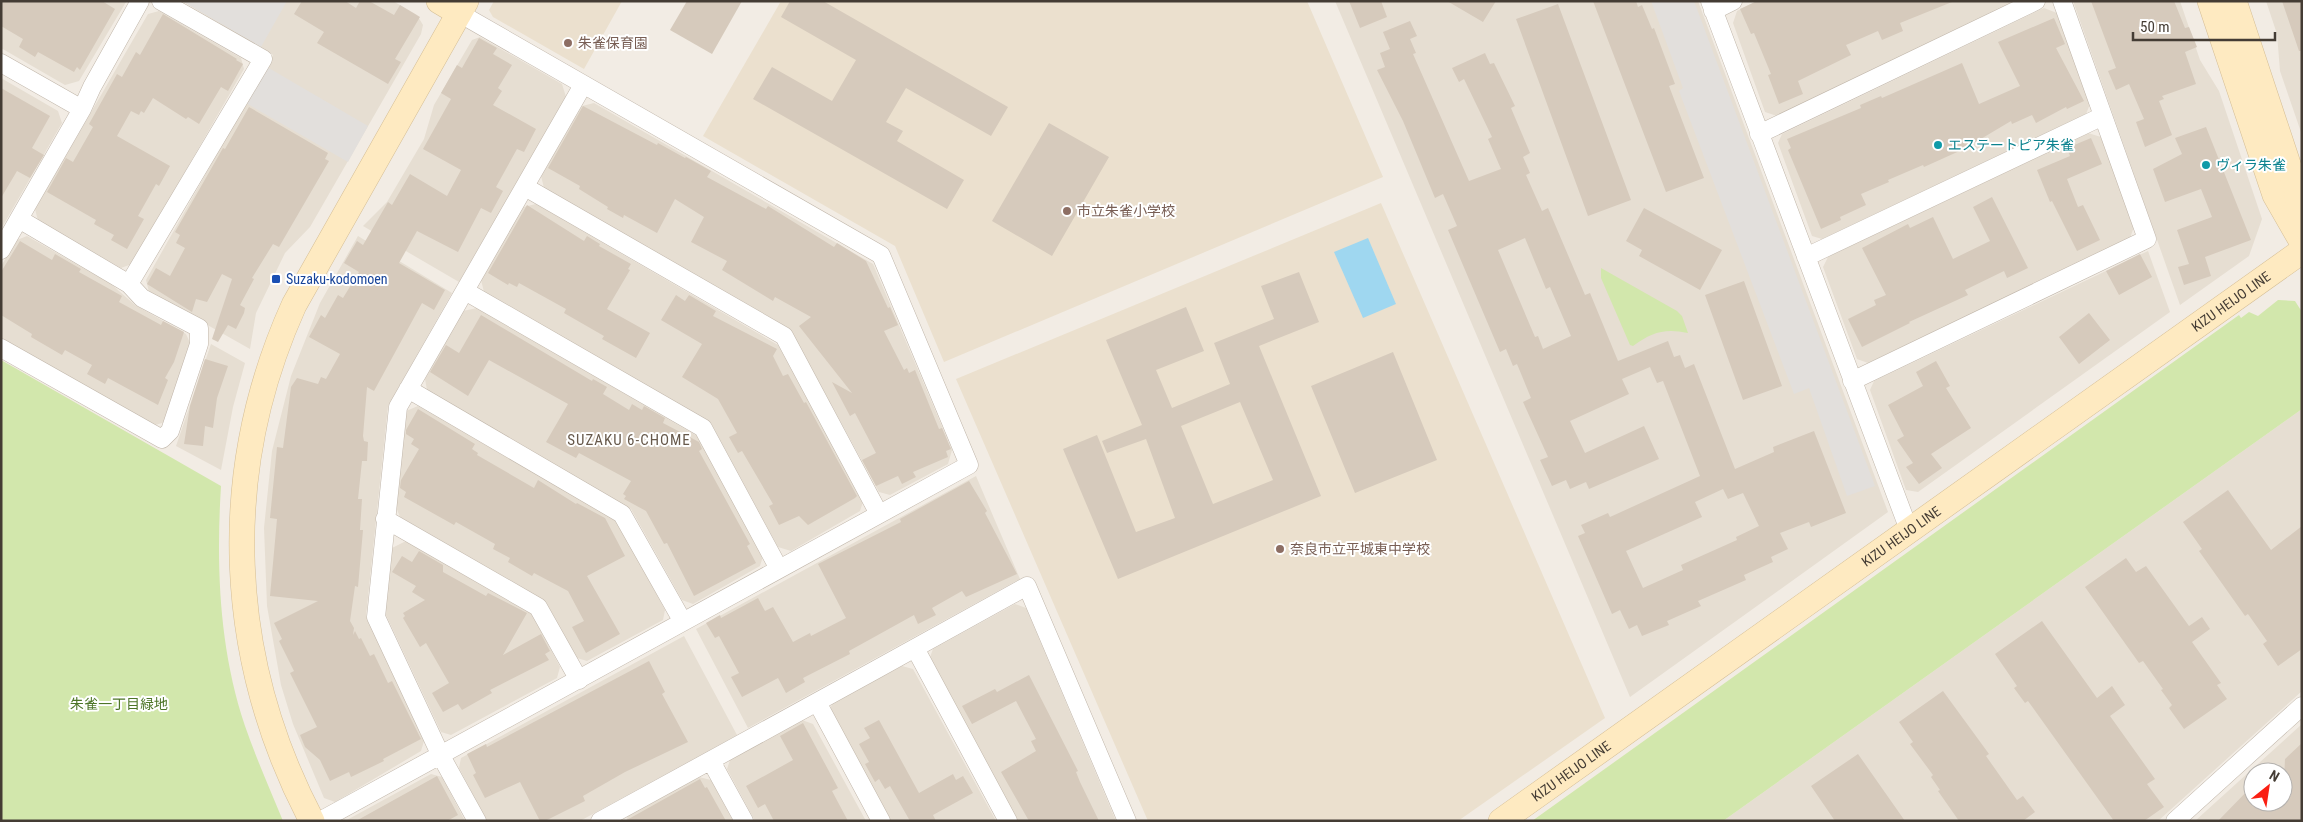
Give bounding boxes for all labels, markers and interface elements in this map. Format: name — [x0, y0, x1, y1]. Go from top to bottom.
scale bar — [2133, 10, 2276, 42]
text: 50 m — [2140, 18, 2170, 36]
place label: 朱雀保育園 — [578, 35, 648, 51]
marker: 朱雀保育園 — [562, 37, 574, 49]
place label: エステートピア朱雀 — [1948, 137, 2074, 153]
marker: エステートピア朱雀 — [1932, 139, 1944, 151]
place label: ヴィラ朱雀 — [2216, 157, 2286, 173]
marker: ヴィラ朱雀 — [2200, 159, 2212, 171]
place label: 市立朱雀小学校 — [1077, 203, 1175, 219]
marker: 市立朱雀小学校 — [1061, 205, 1073, 217]
street label: KIZU HEIJO LINE — [2189, 268, 2274, 335]
place label: Suzaku-kodomoen — [286, 271, 388, 287]
marker: Suzaku-kodomoen — [270, 273, 282, 285]
district label: SUZAKU 6-CHOME — [567, 431, 691, 449]
street label: KIZU HEIJO LINE — [1859, 503, 1944, 570]
place label: 奈良市立平城東中学校 — [1290, 541, 1430, 557]
marker: 奈良市立平城東中学校 — [1274, 543, 1286, 555]
park label: 朱雀一丁目緑地 — [70, 696, 168, 712]
street label: KIZU HEIJO LINE — [1529, 738, 1614, 805]
north arrow — [2243, 762, 2293, 812]
text: N — [2267, 767, 2282, 785]

